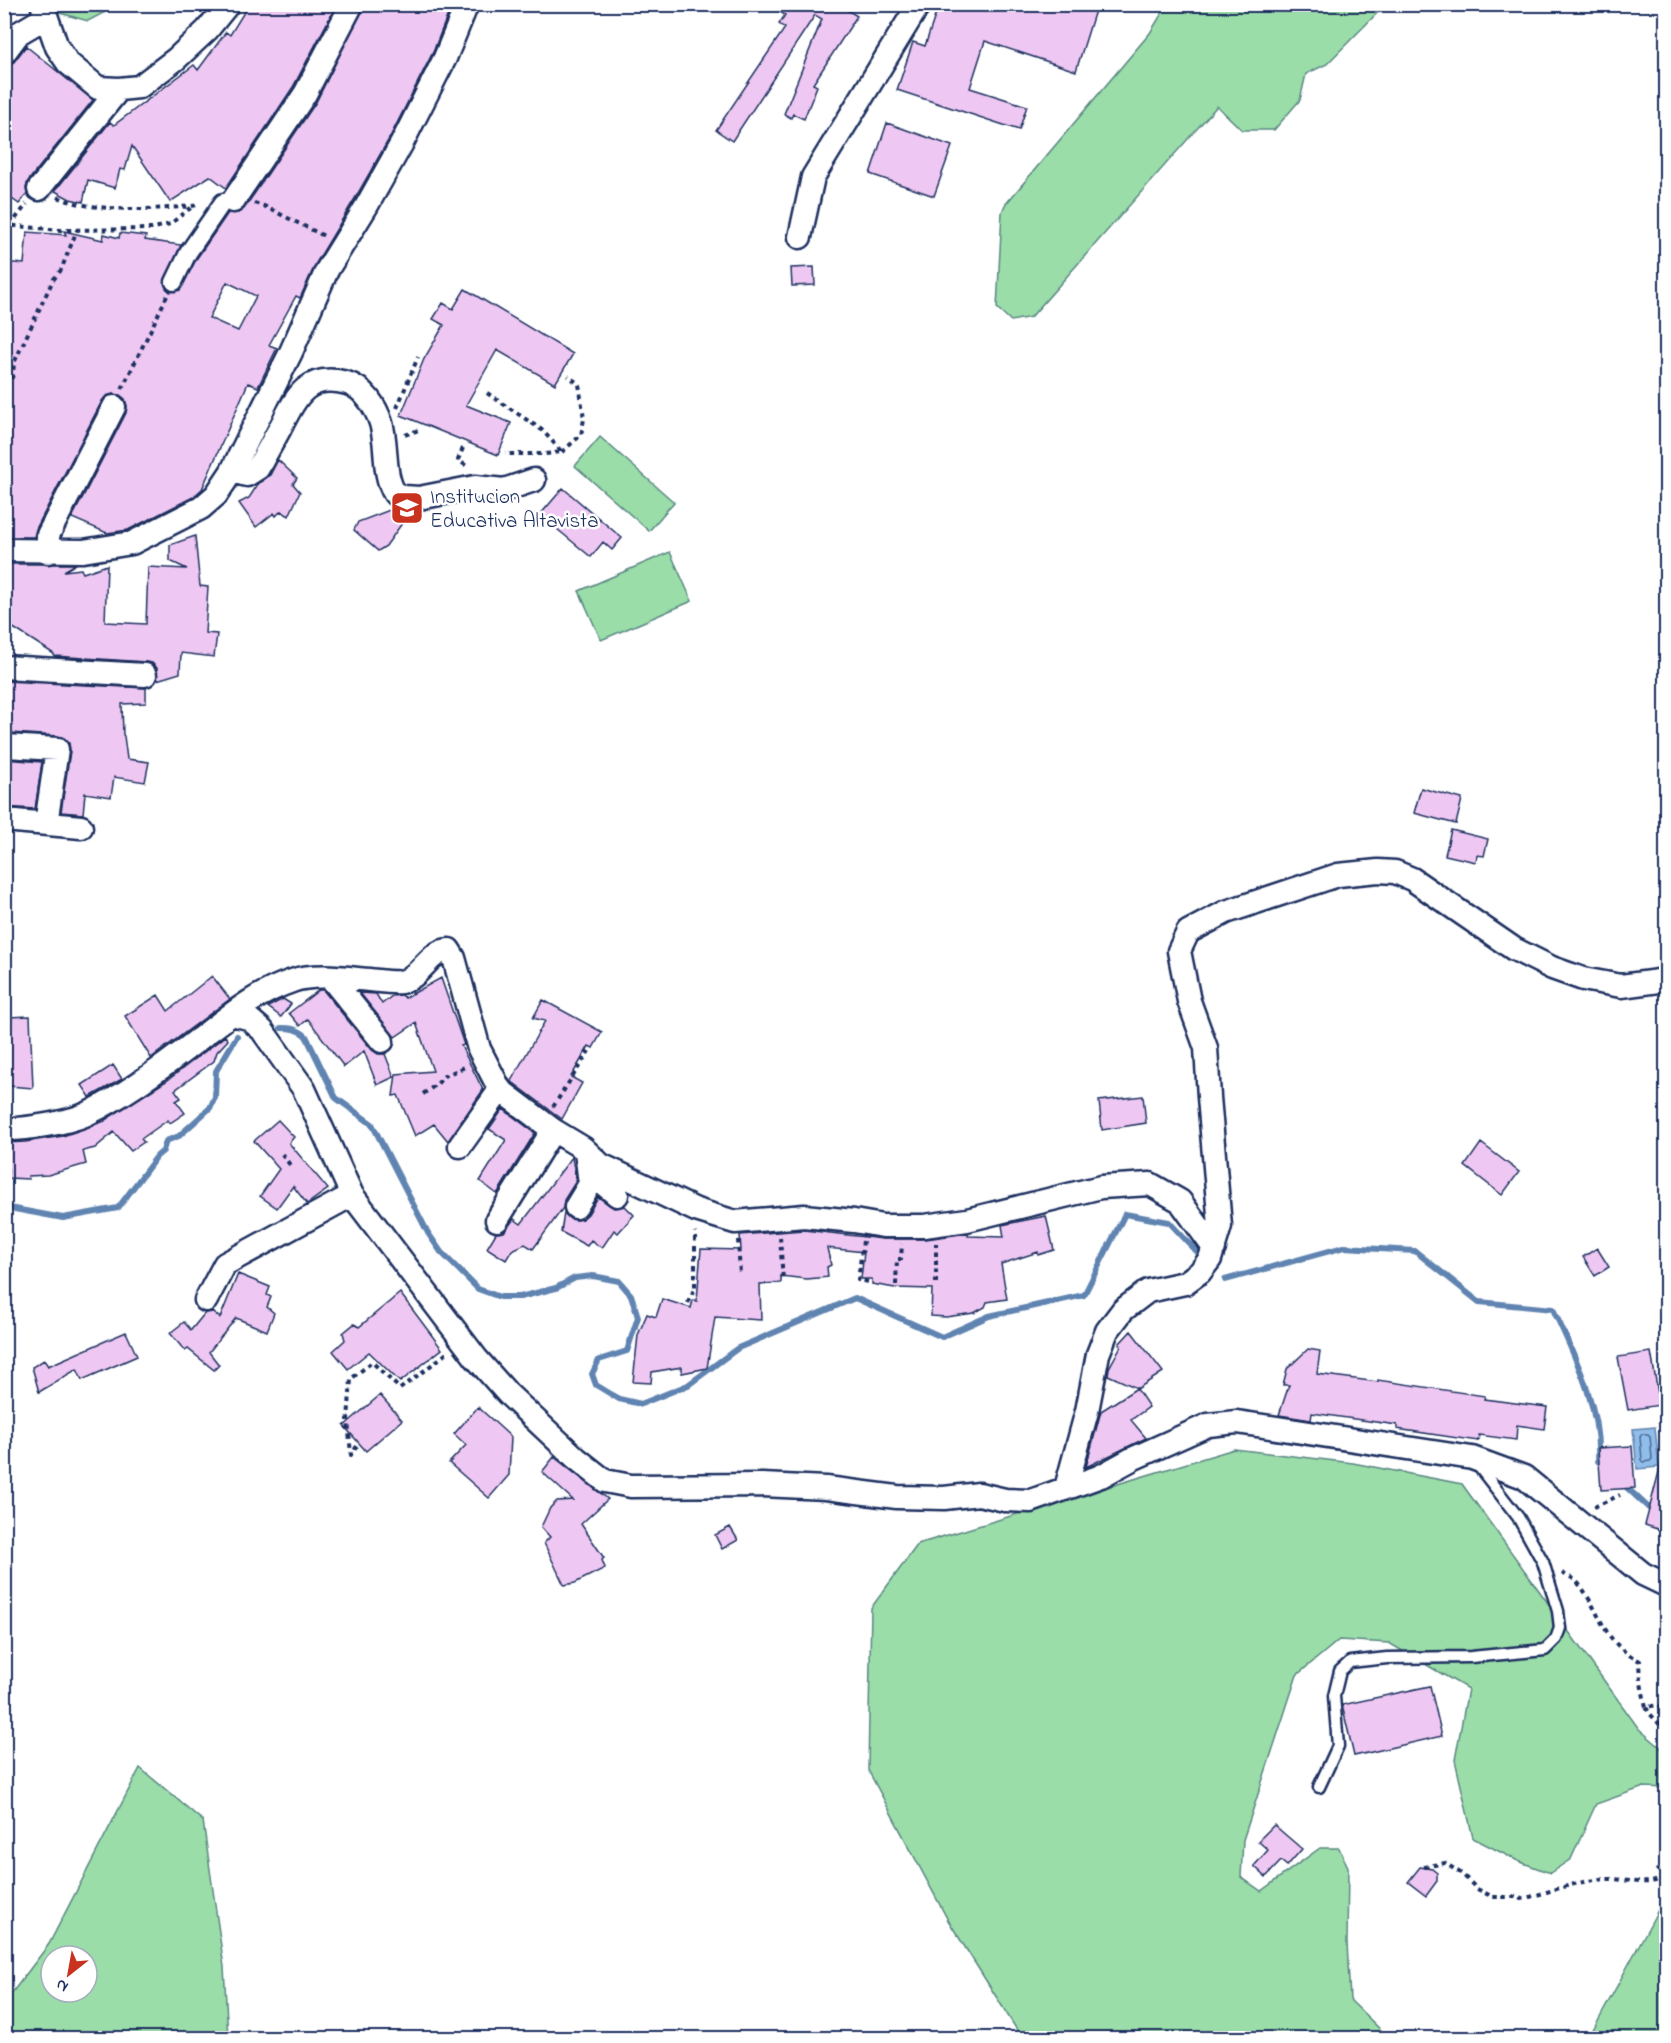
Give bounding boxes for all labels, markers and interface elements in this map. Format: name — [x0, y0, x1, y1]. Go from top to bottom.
place label: Institucion Educativa Altavista — [430, 483, 599, 537]
school or university icon: Institucion Educativa Altavista — [389, 490, 425, 526]
north arrow — [39, 1944, 99, 2004]
text: N — [51, 1972, 73, 1998]

